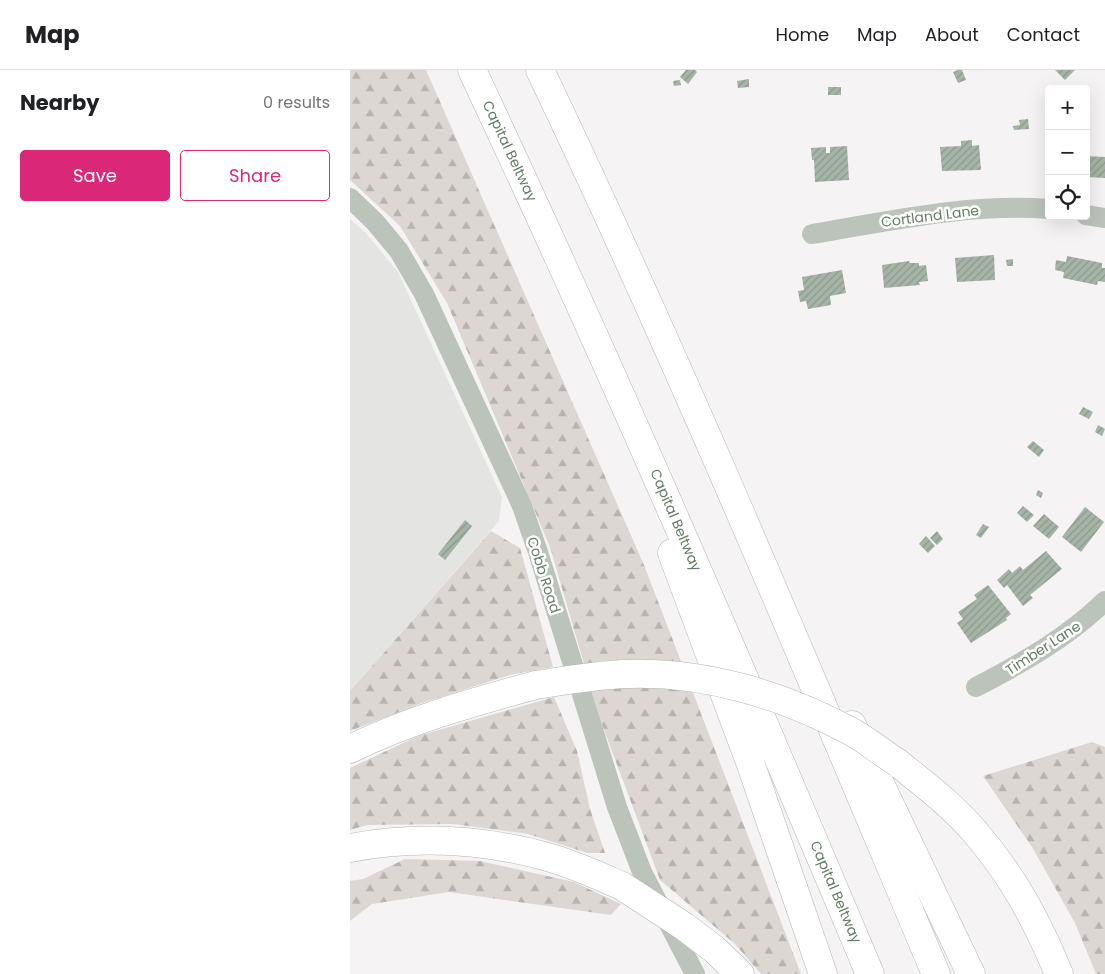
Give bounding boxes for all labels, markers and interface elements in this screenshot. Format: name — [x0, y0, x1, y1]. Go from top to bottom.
text: Map — [25, 18, 80, 51]
text: Home — [775, 22, 829, 47]
text: Map — [857, 22, 897, 47]
text: About — [925, 22, 979, 47]
text: Contact — [1007, 22, 1080, 47]
map controls — [1045, 85, 1090, 220]
button: + — [1045, 85, 1090, 130]
text: Nearby — [20, 88, 100, 117]
text: 0 results — [263, 91, 330, 114]
street label: Capital Beltway — [478, 97, 542, 205]
button: − — [1045, 130, 1090, 175]
button: Save — [20, 150, 170, 201]
button: Share — [180, 150, 330, 201]
button: locate — [1045, 175, 1090, 220]
street label: Cortland Lane — [880, 200, 980, 232]
street label: Capital Beltway — [645, 466, 707, 574]
street label: Cobb Road — [522, 534, 566, 616]
street label: Timber Lane — [1002, 616, 1085, 680]
street label: Capital Beltway — [805, 838, 867, 946]

